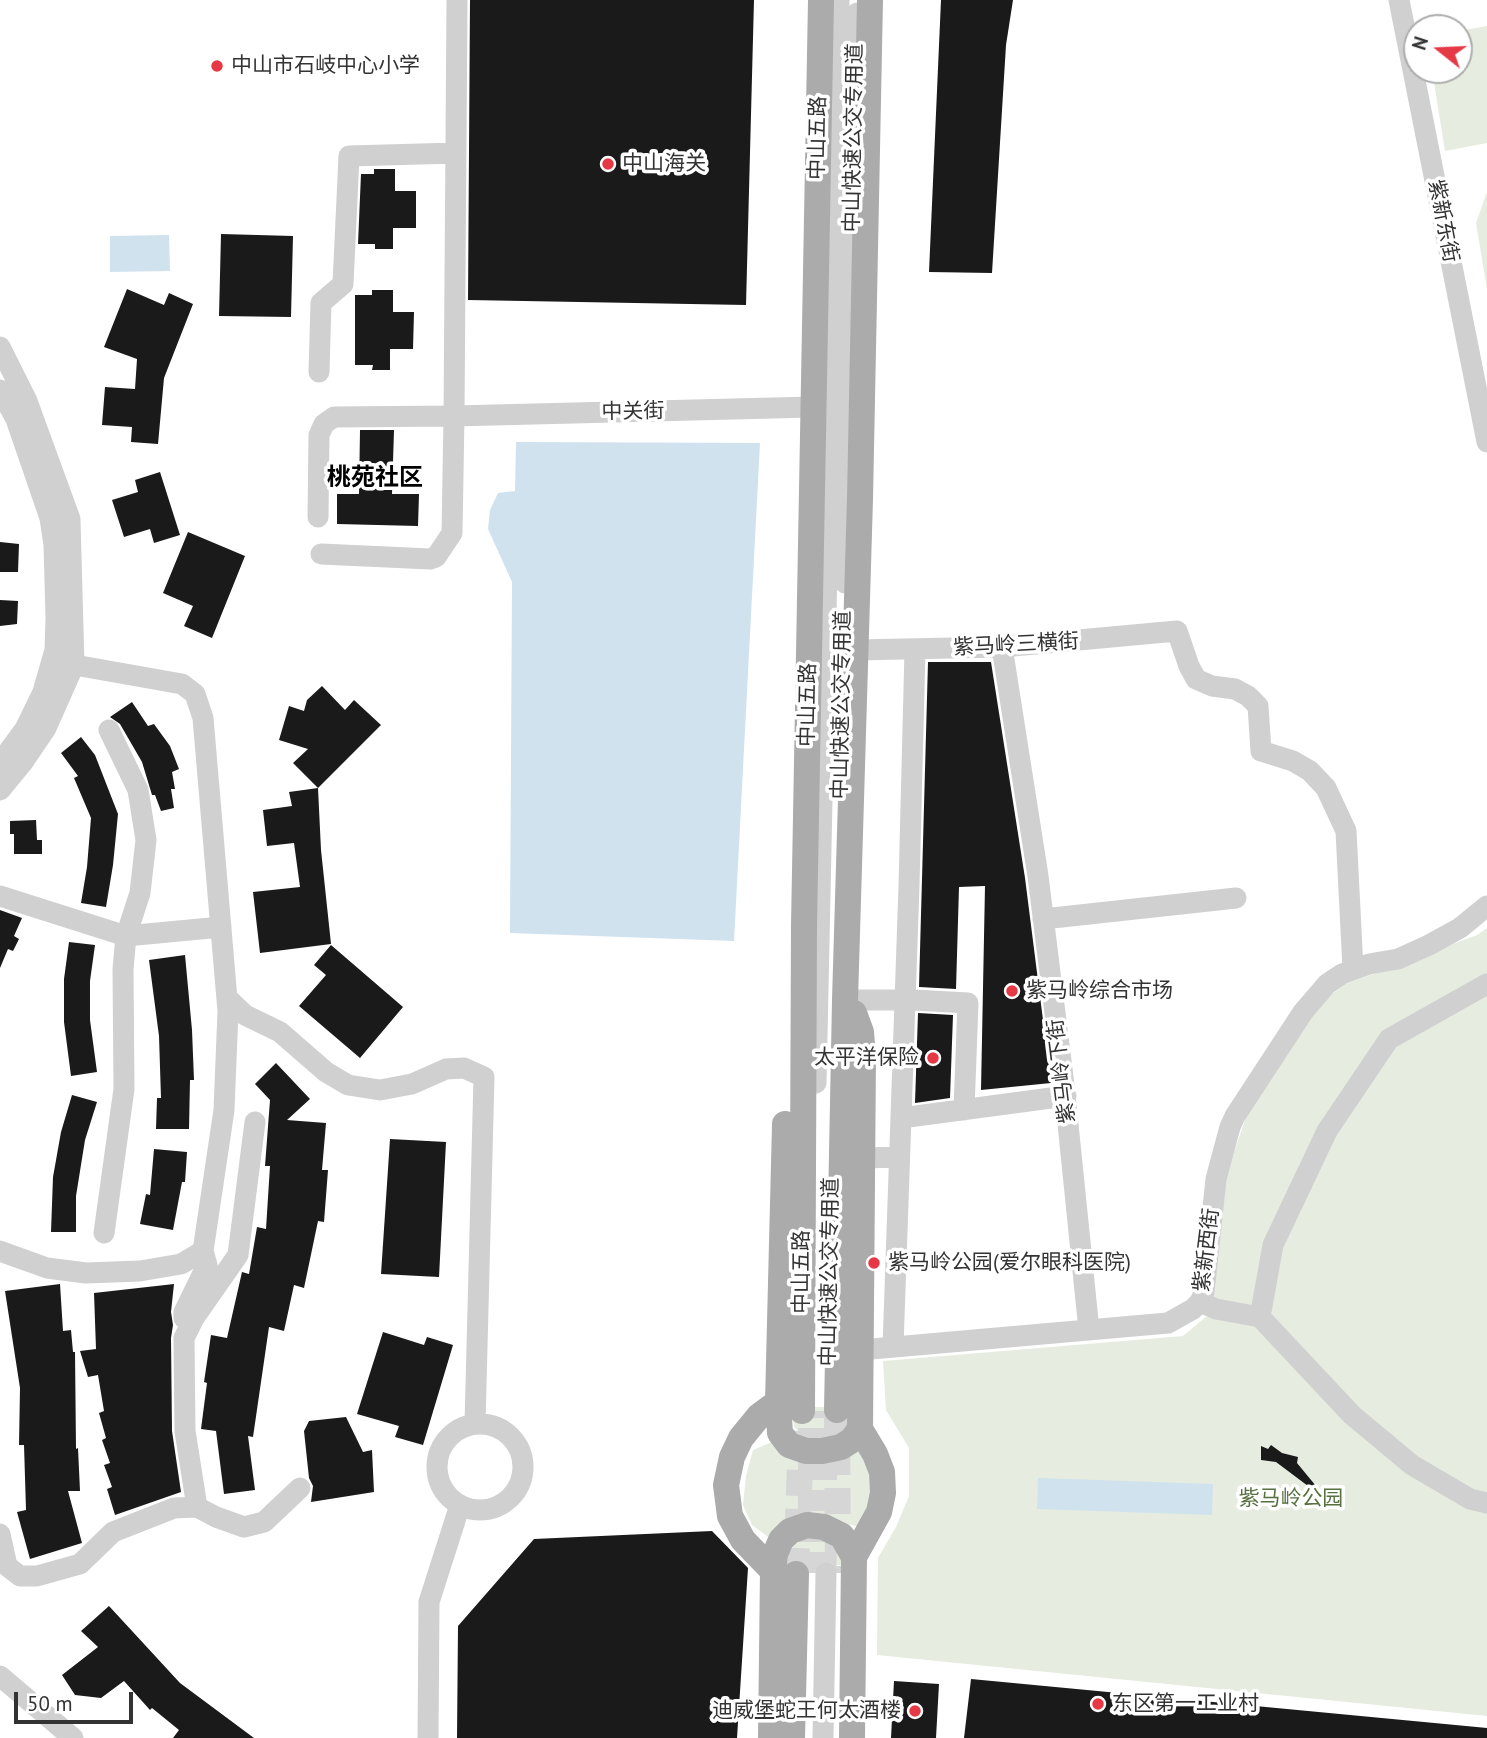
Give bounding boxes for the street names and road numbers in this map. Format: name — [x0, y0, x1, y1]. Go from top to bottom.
street label: 中山快速公交专用道 — [840, 43, 868, 233]
street label: 中山五路 — [805, 96, 831, 180]
street label: 紫新东街 — [1423, 177, 1463, 265]
street label: 中关街 — [601, 399, 665, 425]
street label: 中山快速公交专用道 — [828, 610, 856, 800]
street label: 紫马岭三横街 — [952, 629, 1080, 661]
street label: 中山五路 — [795, 663, 821, 747]
street label: 紫马岭下街 — [1043, 1017, 1081, 1125]
street label: 中山快速公交专用道 — [816, 1177, 844, 1367]
street label: 紫新西街 — [1189, 1207, 1225, 1293]
street label: 中山五路 — [789, 1230, 815, 1314]

